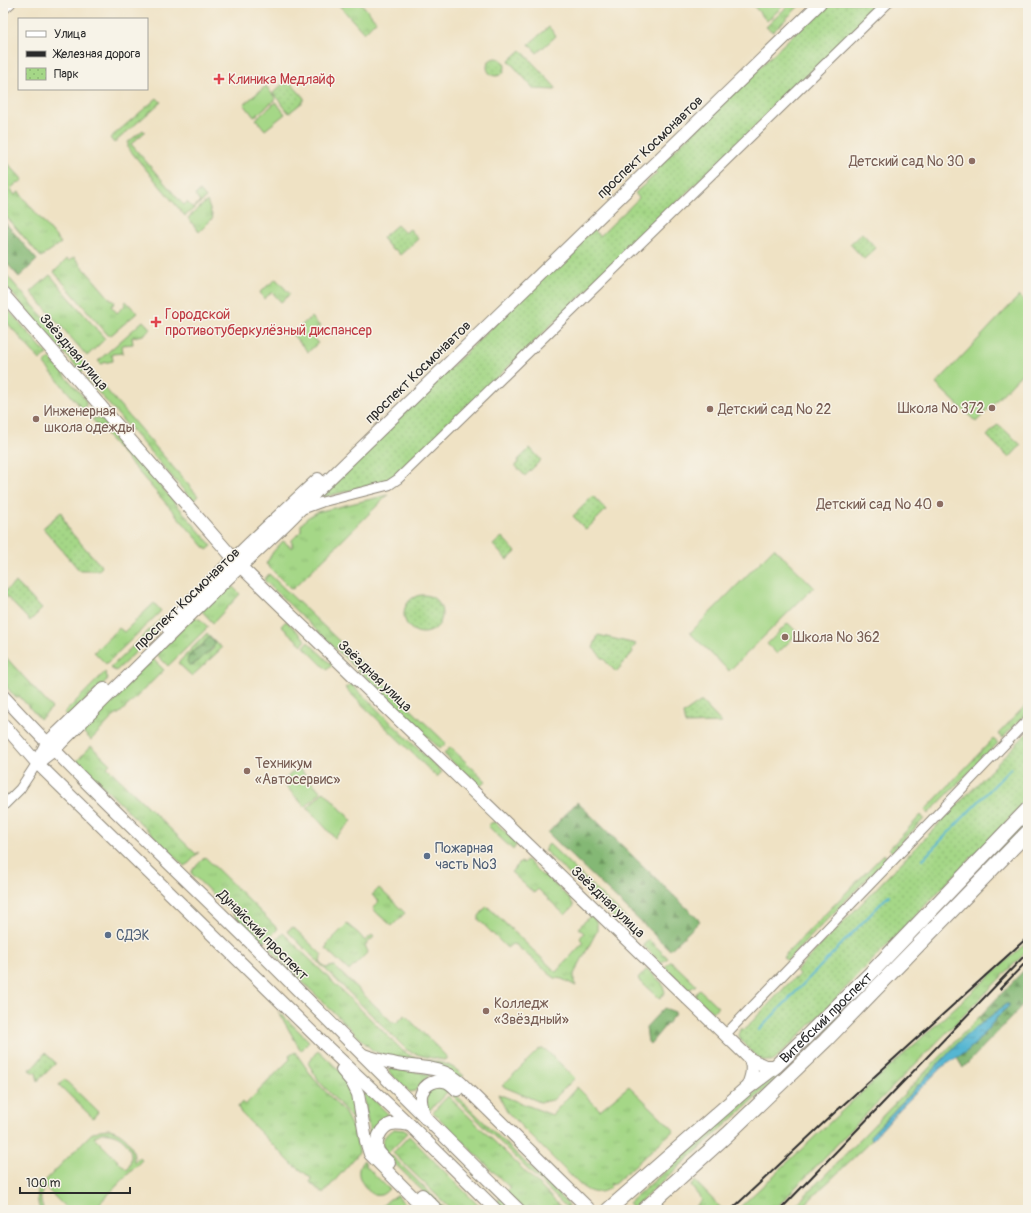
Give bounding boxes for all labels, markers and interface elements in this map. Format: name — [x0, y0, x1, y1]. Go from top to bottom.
legend — [18, 18, 148, 90]
text: Улица — [54, 27, 86, 42]
text: Железная дорога — [52, 47, 141, 62]
text: Парк — [54, 67, 79, 82]
place label: Клиника Медлайф — [228, 71, 336, 88]
marker: Клиника Медлайф — [213, 73, 225, 85]
street label: проспект Космонавтов — [593, 92, 707, 202]
place label: Детский сад № 30 — [848, 153, 964, 170]
marker: Детский сад № 30 — [967, 156, 977, 166]
place label: Городской противотуберкулёзный диспансер — [165, 306, 372, 339]
street label: Звёздная улица — [36, 310, 112, 394]
marker: Городской противотуберкулёзный диспансер — [150, 316, 162, 328]
street label: проспект Космонавтов — [361, 317, 475, 427]
place label: Школа № 372 — [898, 400, 984, 417]
place label: Детский сад № 22 — [717, 401, 832, 418]
place label: Инженерная школа одежды — [44, 403, 135, 436]
marker: Школа № 372 — [987, 403, 997, 413]
marker: Детский сад № 22 — [705, 404, 715, 414]
marker: Инженерная школа одежды — [31, 414, 41, 424]
place label: Детский сад № 40 — [816, 496, 932, 513]
marker: Детский сад № 40 — [935, 499, 945, 509]
street label: проспект Космонавтов — [130, 544, 244, 654]
place label: Школа № 362 — [793, 629, 880, 646]
marker: Школа № 362 — [780, 632, 790, 642]
street label: Звёздная улица — [335, 637, 415, 715]
place label: Техникум «Автосервис» — [255, 755, 340, 788]
marker: Техникум «Автосервис» — [242, 766, 252, 776]
place label: Пожарная часть №3 — [435, 840, 497, 873]
marker: Пожарная часть №3 — [422, 851, 432, 861]
street label: Звёздная улица — [568, 863, 648, 941]
street label: Дунайский проспект — [213, 885, 312, 984]
place label: СДЭК — [116, 927, 150, 944]
marker: СДЭК — [103, 930, 113, 940]
street label: Витебский проспект — [776, 968, 876, 1067]
place label: Колледж «Звёздный» — [494, 995, 569, 1028]
marker: Колледж «Звёздный» — [481, 1006, 491, 1016]
scale bar — [20, 1169, 130, 1195]
text: 100 m — [26, 1176, 61, 1191]

